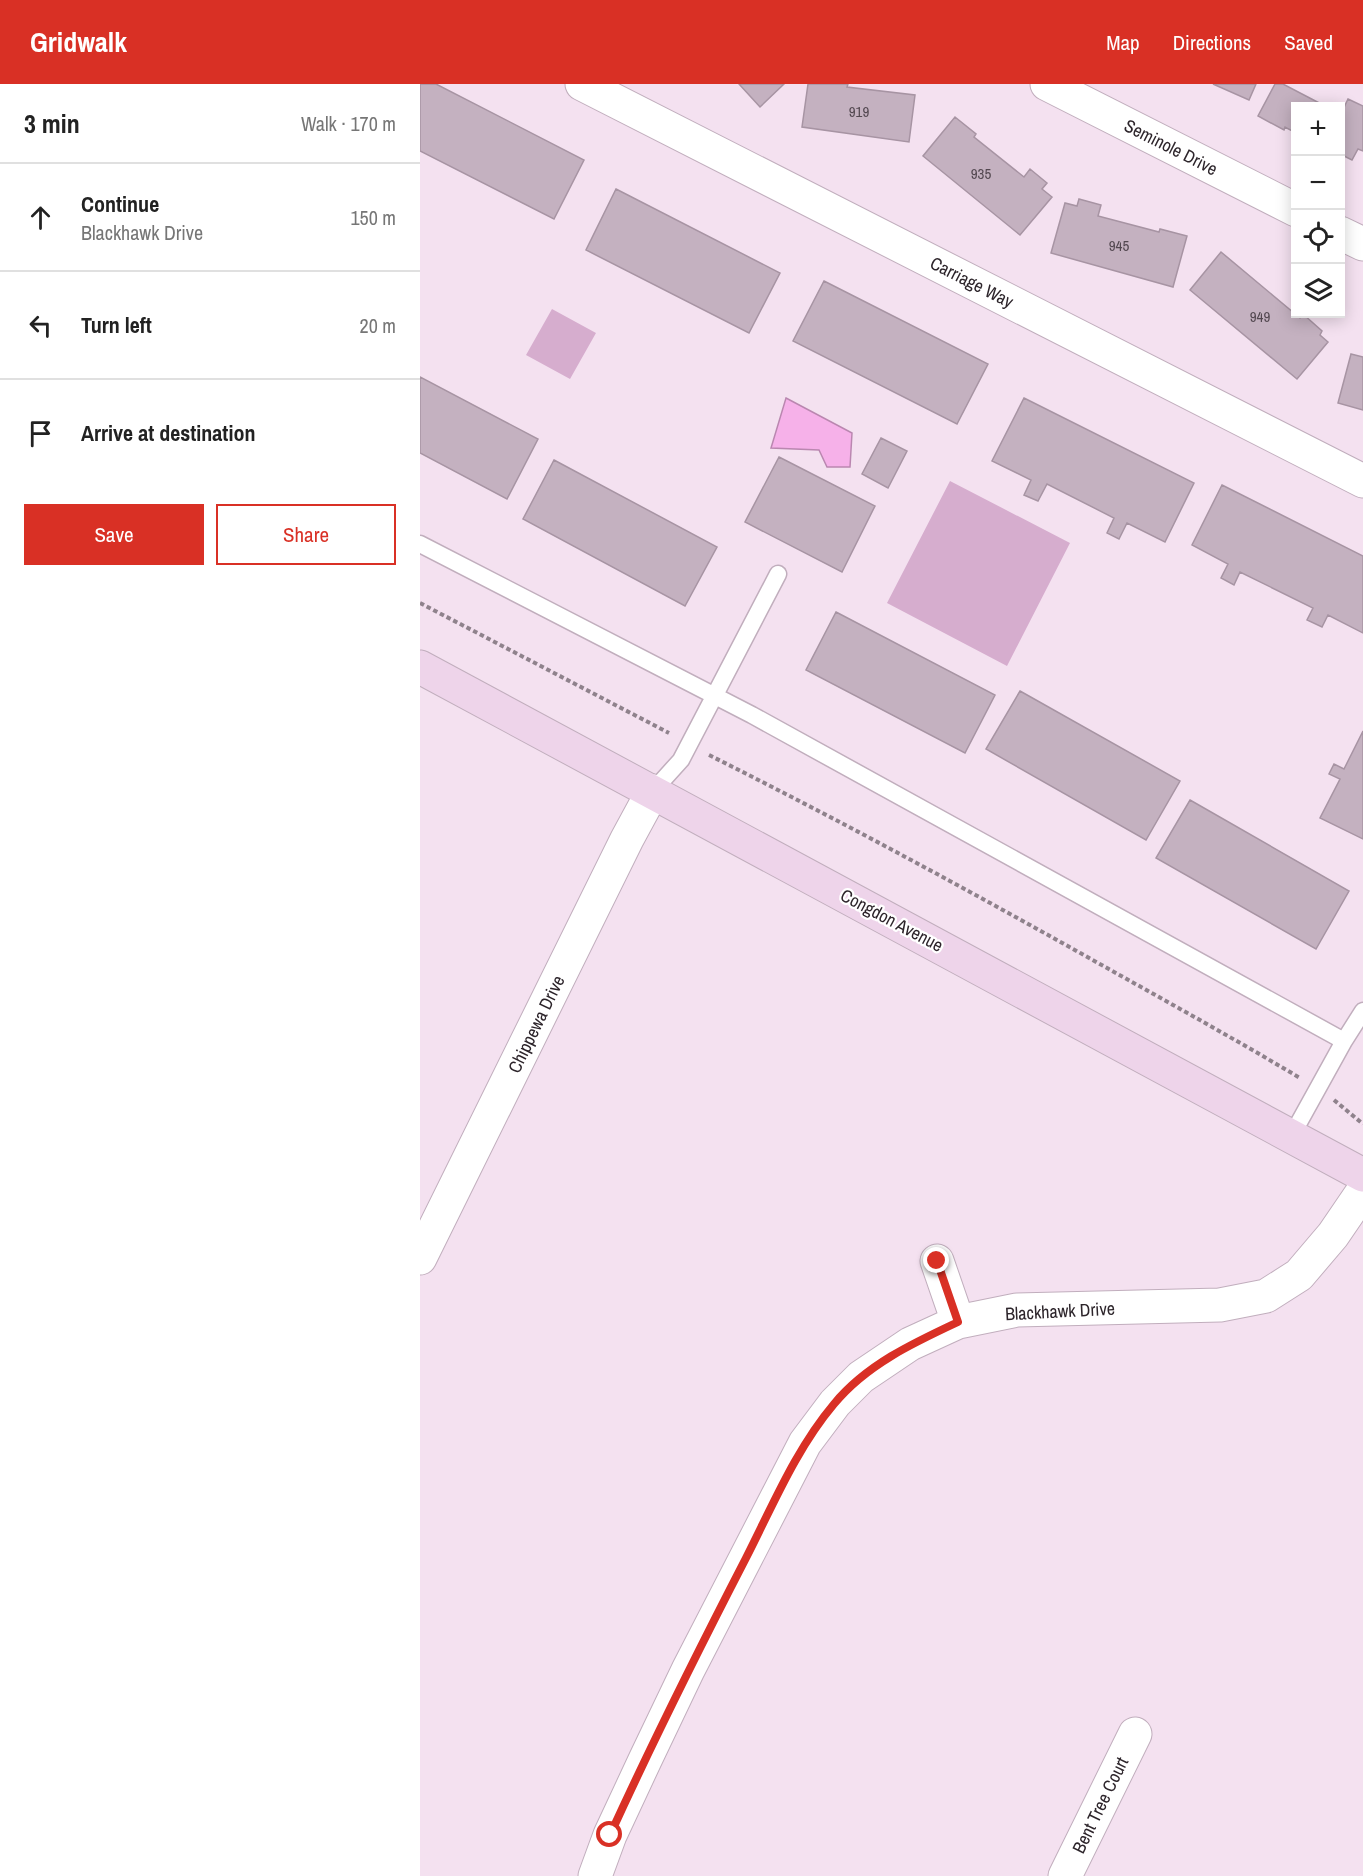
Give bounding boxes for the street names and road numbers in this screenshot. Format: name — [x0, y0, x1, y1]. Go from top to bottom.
street label: Seminole Drive — [1120, 113, 1222, 181]
street label: Carriage Way — [926, 250, 1019, 314]
street label: Congdon Avenue — [836, 882, 948, 958]
street label: Chippewa Drive — [502, 971, 570, 1077]
street label: Blackhawk Drive — [1004, 1296, 1116, 1326]
street label: Bent Tree Court — [1066, 1753, 1134, 1857]

